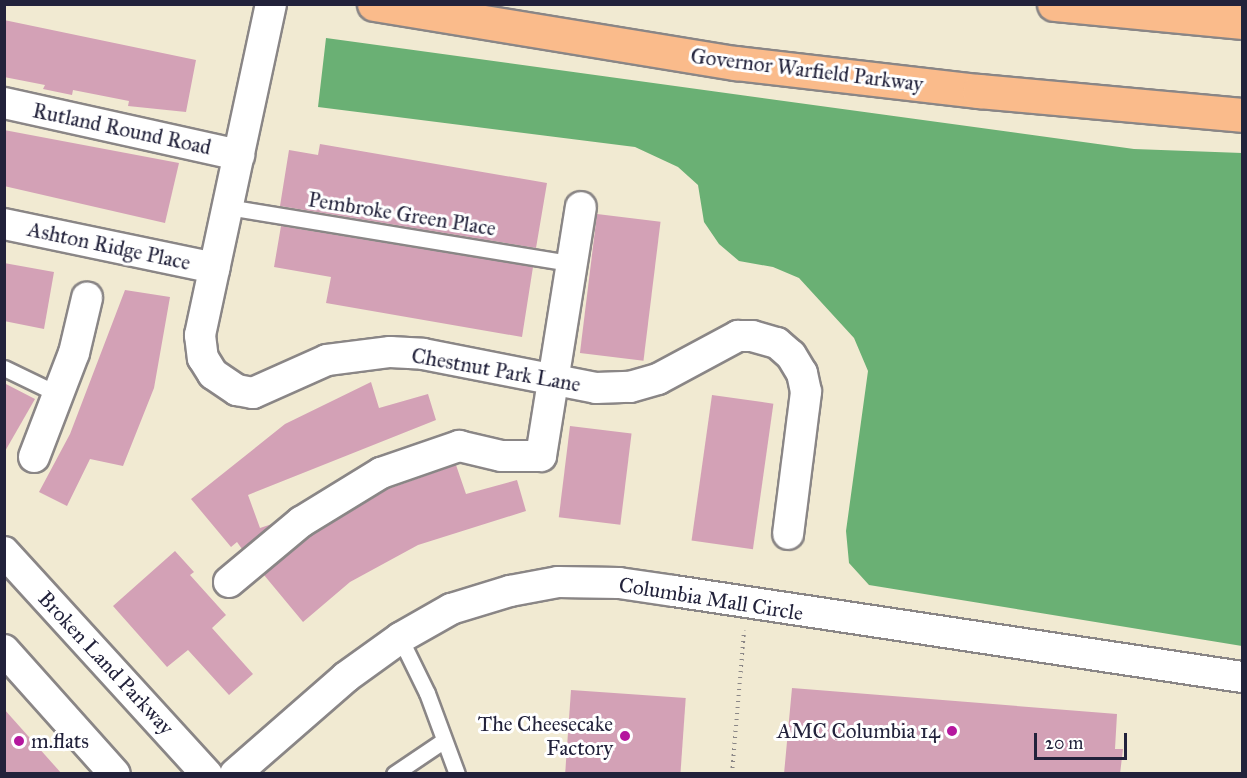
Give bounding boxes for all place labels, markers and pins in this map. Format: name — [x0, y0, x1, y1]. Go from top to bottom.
place label: The Cheesecake Factory — [478, 711, 613, 761]
place label: AMC Columbia 14 — [777, 718, 940, 744]
marker: AMC Columbia 14 — [945, 724, 959, 738]
place label: m.flats — [31, 728, 89, 754]
marker: The Cheesecake Factory — [618, 729, 632, 743]
marker: m.flats — [12, 734, 26, 748]

